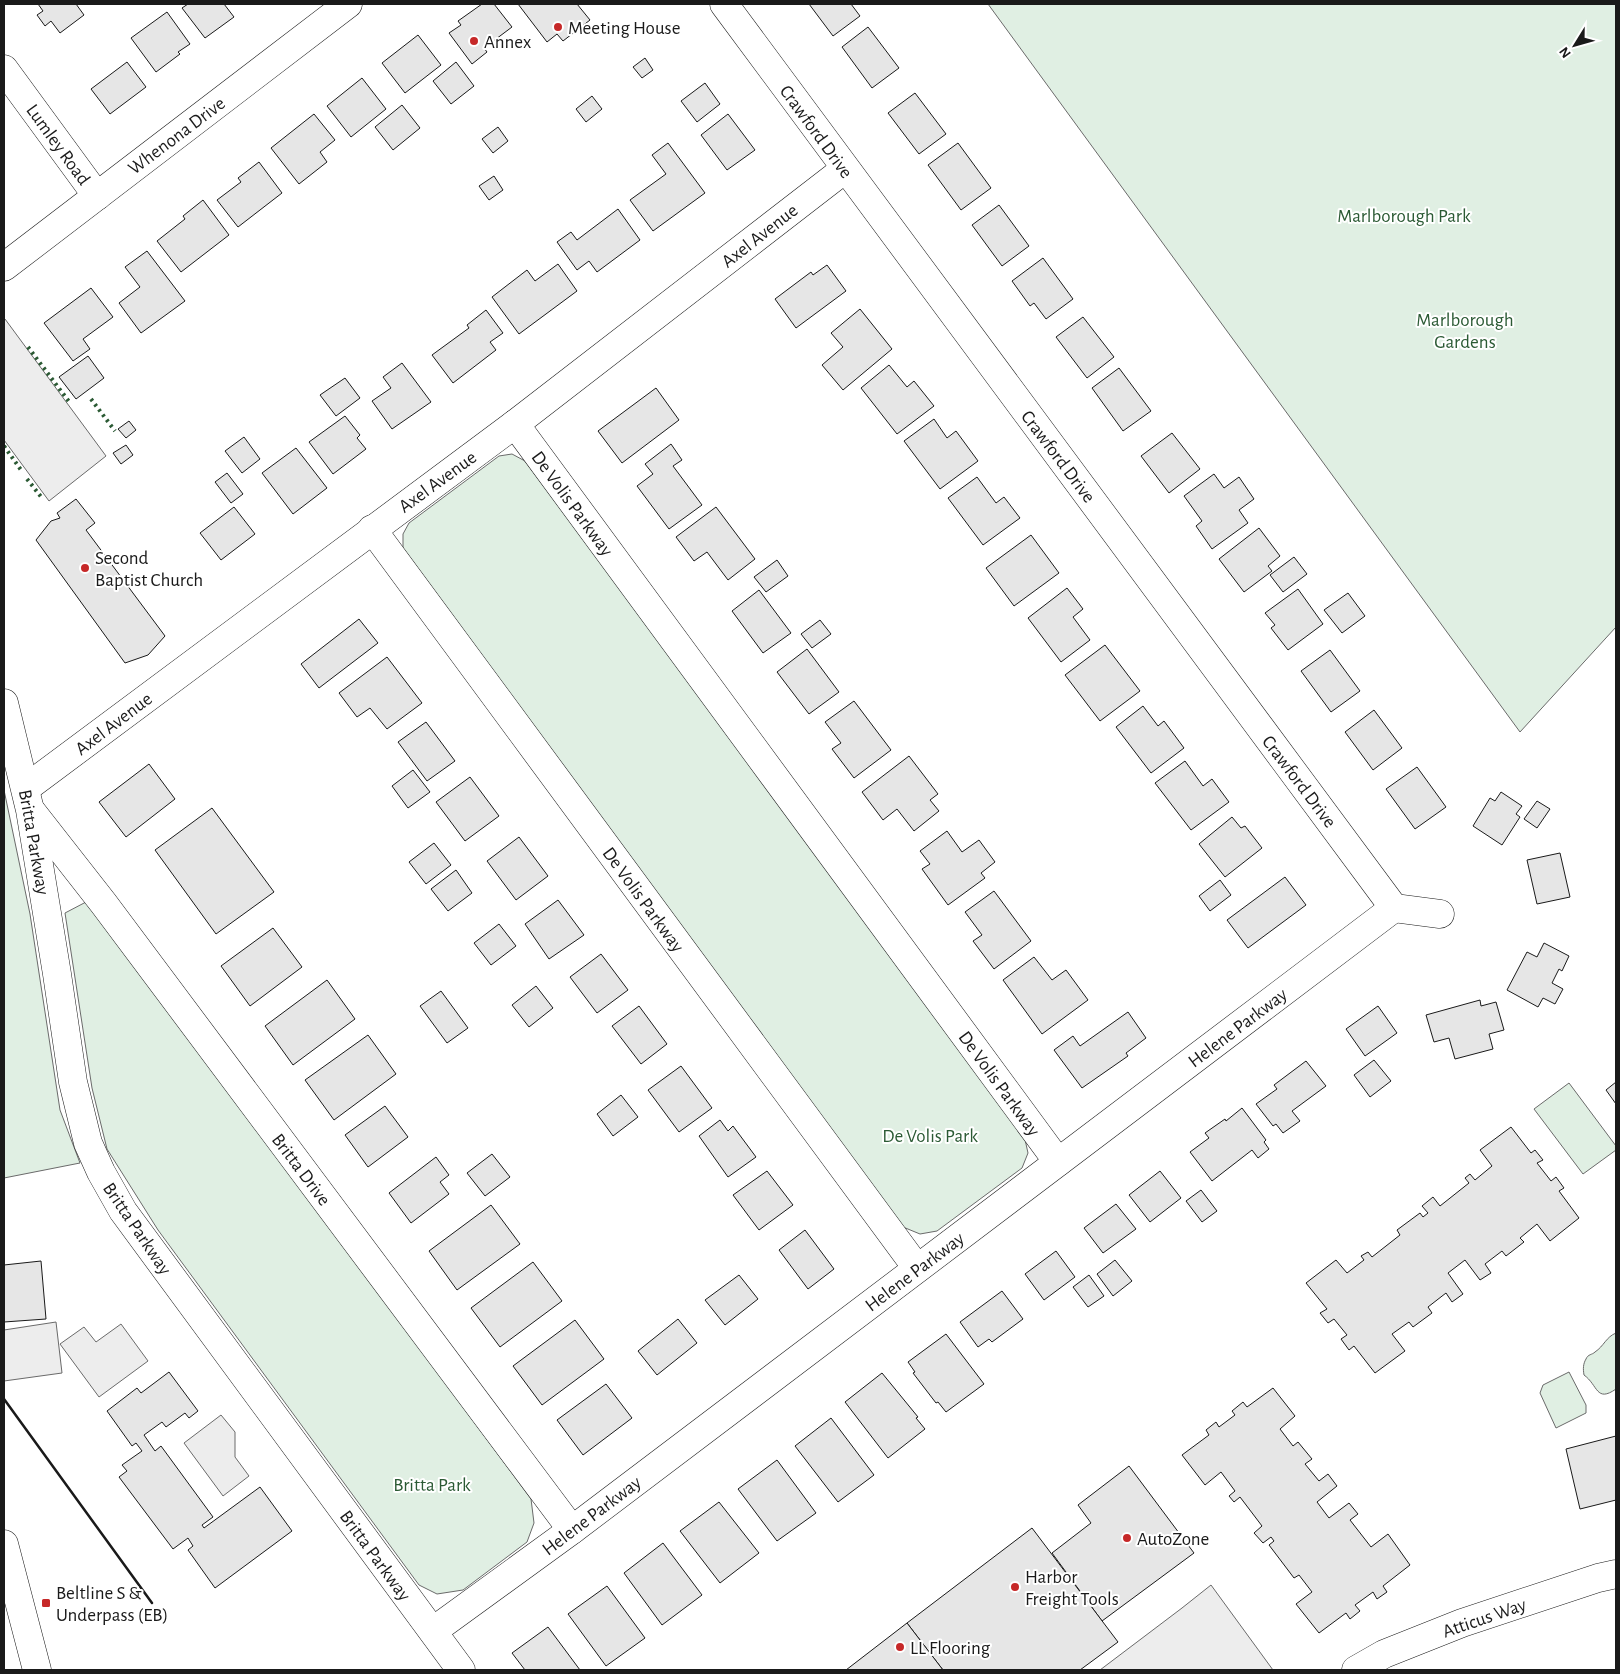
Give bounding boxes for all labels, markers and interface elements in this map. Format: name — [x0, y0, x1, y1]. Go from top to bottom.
place label: Meeting House — [568, 19, 680, 38]
north arrow — [1550, 20, 1600, 70]
marker: Meeting House — [552, 21, 564, 33]
place label: Annex — [484, 33, 531, 52]
marker: Annex — [468, 35, 480, 47]
text: N — [1557, 44, 1574, 60]
street label: Crawford Drive — [776, 82, 856, 182]
street label: Whenona Drive — [125, 94, 229, 179]
street label: Lumley Road — [22, 101, 94, 189]
street label: Axel Avenue — [718, 201, 802, 272]
park label: Marlborough Park — [1337, 207, 1471, 226]
park label: Marlborough Gardens — [1416, 311, 1514, 352]
street label: Crawford Drive — [1017, 407, 1098, 507]
street label: Axel Avenue — [396, 448, 480, 517]
street label: De Volis Parkway — [527, 448, 616, 560]
place label: Second Baptist Church — [95, 549, 203, 590]
marker: Second Baptist Church — [79, 562, 91, 574]
street label: Axel Avenue — [72, 689, 156, 759]
street label: Crawford Drive — [1258, 732, 1339, 832]
street label: Britta Parkway — [15, 788, 52, 896]
street label: De Volis Parkway — [598, 844, 687, 956]
street label: Helene Parkway — [1185, 985, 1291, 1071]
street label: De Volis Parkway — [954, 1028, 1043, 1140]
park label: De Volis Park — [882, 1127, 978, 1146]
street label: Britta Drive — [268, 1131, 334, 1209]
street label: Britta Parkway — [99, 1179, 174, 1278]
street label: Helene Parkway — [862, 1229, 968, 1315]
street label: Helene Parkway — [539, 1473, 645, 1559]
park label: Britta Park — [393, 1476, 471, 1495]
street label: Britta Parkway — [336, 1507, 414, 1605]
place label: AutoZone — [1137, 1530, 1209, 1549]
marker: AutoZone — [1121, 1532, 1133, 1544]
place label: Harbor Freight Tools — [1025, 1568, 1119, 1609]
marker: Harbor Freight Tools — [1009, 1581, 1021, 1593]
place label: Beltline S & Underpass (EB) — [56, 1584, 168, 1625]
street label: Atticus Way — [1440, 1595, 1529, 1642]
marker: Beltline S & Underpass (EB) — [40, 1597, 52, 1609]
place label: LL Flooring — [910, 1639, 991, 1658]
marker: LL Flooring — [894, 1641, 906, 1653]

